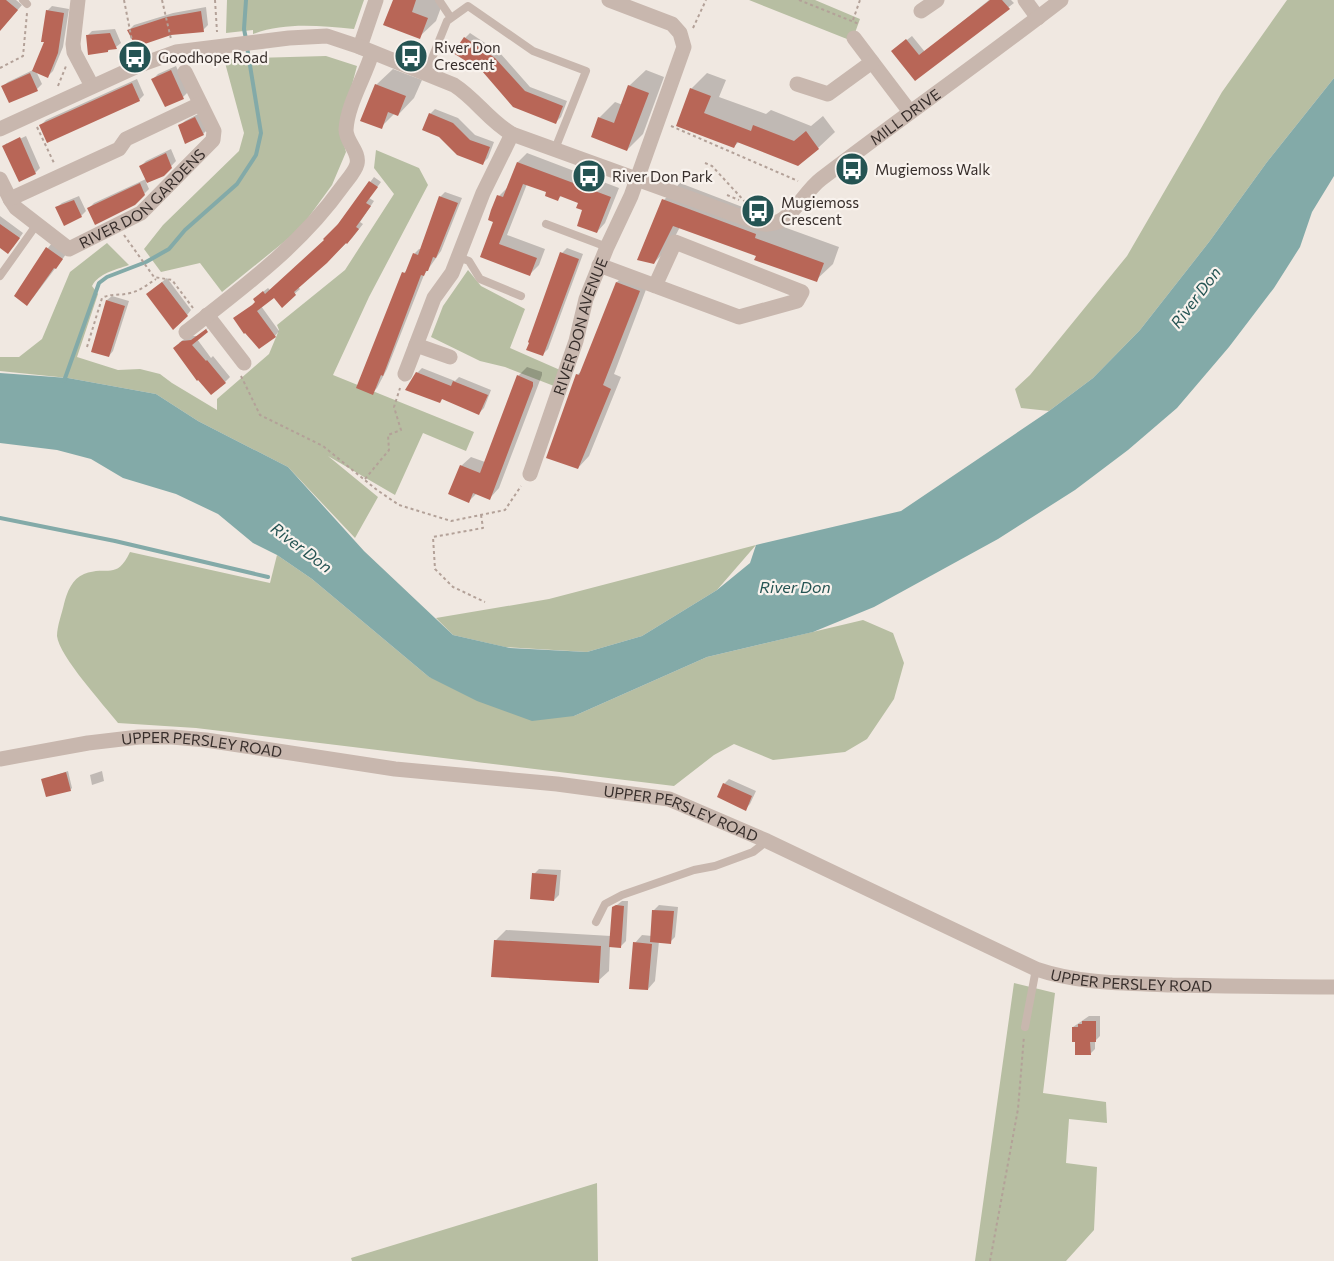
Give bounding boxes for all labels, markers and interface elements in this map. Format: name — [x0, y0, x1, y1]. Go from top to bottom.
bus stop icon: River Don Crescent — [393, 38, 429, 74]
place label: River Don Crescent — [434, 38, 501, 73]
bus stop icon: Goodhope Road — [117, 39, 153, 75]
place label: Goodhope Road — [158, 48, 268, 66]
street label: MILL DRIVE — [866, 84, 944, 148]
street label: RIVER DON GARDENS — [76, 145, 209, 252]
bus stop icon: Mugiemoss Walk — [834, 151, 870, 187]
bus stop icon: River Don Park — [571, 158, 607, 194]
place label: Mugiemoss Walk — [875, 160, 990, 178]
place label: River Don Park — [612, 167, 713, 185]
bus stop icon: Mugiemoss Crescent — [740, 193, 776, 229]
place label: Mugiemoss Crescent — [781, 193, 859, 228]
street label: RIVER DON AVENUE — [549, 255, 611, 397]
water label: River Don — [1166, 263, 1224, 331]
water label: River Don — [268, 518, 336, 576]
water label: River Don — [759, 577, 831, 596]
street label: UPPER PERSLEY ROAD — [120, 728, 284, 761]
street label: UPPER PERSLEY ROAD — [603, 781, 761, 845]
street label: UPPER PERSLEY ROAD — [1049, 965, 1212, 995]

